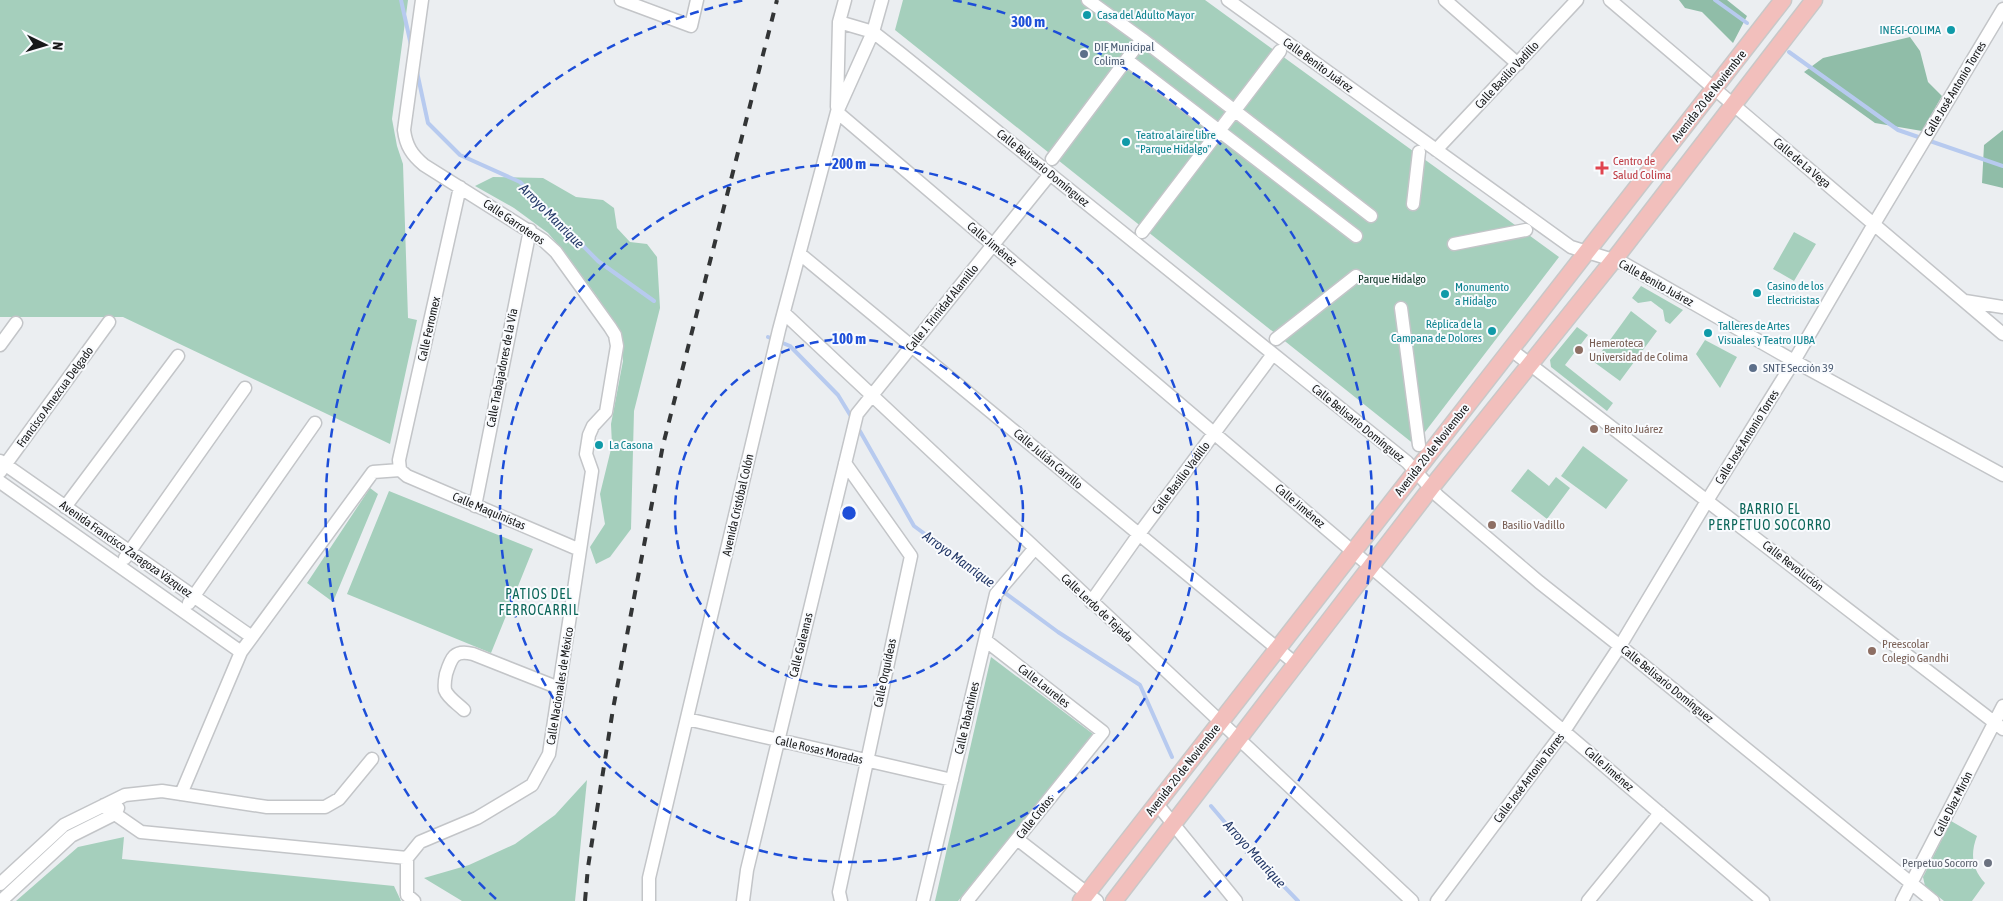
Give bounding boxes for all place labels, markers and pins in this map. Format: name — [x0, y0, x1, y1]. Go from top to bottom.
place label: Casa del Adulto Mayor — [1097, 8, 1195, 22]
marker: Casa del Adulto Mayor — [1081, 9, 1093, 21]
place label: INEGI-COLIMA — [1880, 23, 1941, 37]
marker: INEGI-COLIMA — [1945, 24, 1957, 36]
place label: DIF Municipal Colima — [1094, 40, 1155, 68]
marker: DIF Municipal Colima — [1078, 48, 1090, 60]
place label: Teatro al aire libre "Parque Hidalgo" — [1136, 128, 1216, 156]
marker: Teatro al aire libre "Parque Hidalgo" — [1120, 136, 1132, 148]
place label: Centro de Salud Colima — [1613, 154, 1671, 182]
marker: Centro de Salud Colima — [1595, 161, 1609, 175]
place label: Casino de los Electricistas — [1767, 279, 1824, 307]
place label: Monumento a Hidalgo — [1455, 280, 1510, 308]
marker: Casino de los Electricistas — [1751, 287, 1763, 299]
marker: Monumento a Hidalgo — [1439, 288, 1451, 300]
place label: Réplica de la Campana de Dolores — [1391, 317, 1482, 345]
place label: Talleres de Artes Visuales y Teatro IUBA — [1718, 319, 1815, 347]
marker: Réplica de la Campana de Dolores — [1486, 325, 1498, 337]
marker: Talleres de Artes Visuales y Teatro IUBA — [1702, 327, 1714, 339]
place label: Hemeroteca Universidad de Colima — [1589, 336, 1688, 364]
marker: Hemeroteca Universidad de Colima — [1573, 344, 1585, 356]
place label: SNTE Sección 39 — [1763, 361, 1834, 375]
marker: SNTE Sección 39 — [1747, 362, 1759, 374]
place label: Benito Juárez — [1604, 422, 1664, 436]
marker: Benito Juárez — [1588, 423, 1600, 435]
place label: La Casona — [609, 438, 653, 452]
marker: La Casona — [593, 439, 605, 451]
centre of rings — [840, 504, 858, 522]
place label: Basilio Vadillo — [1502, 518, 1565, 532]
marker: Basilio Vadillo — [1486, 519, 1498, 531]
place label: Preescolar Colegio Gandhi — [1882, 637, 1949, 665]
marker: Preescolar Colegio Gandhi — [1866, 645, 1878, 657]
place label: Perpetuo Socorro — [1902, 856, 1978, 870]
marker: Perpetuo Socorro — [1982, 857, 1994, 869]

